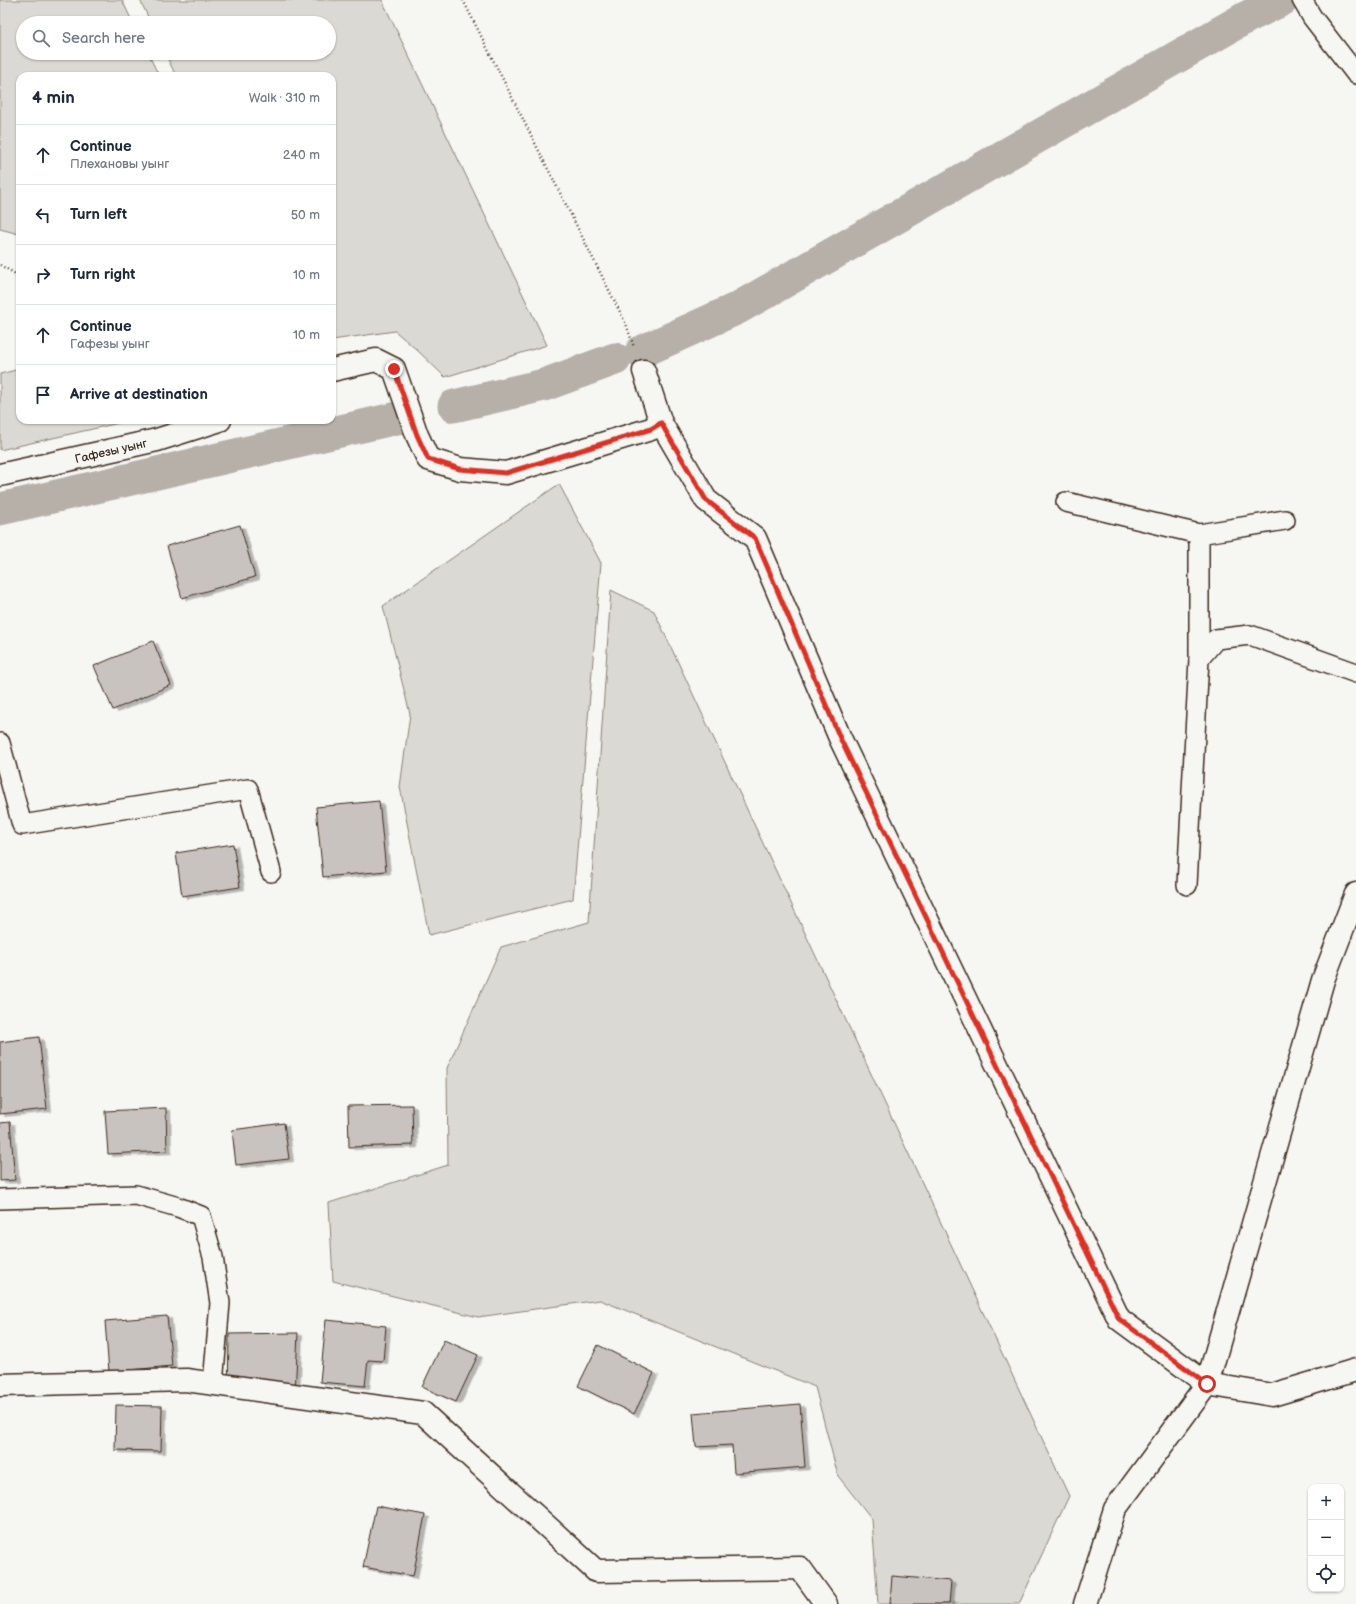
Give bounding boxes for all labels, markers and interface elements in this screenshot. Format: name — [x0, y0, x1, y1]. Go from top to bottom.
search box — [16, 16, 336, 60]
icon: search — [30, 27, 52, 49]
text: Search here — [62, 29, 145, 48]
text: 4 min — [32, 88, 75, 108]
text: Walk · 310 m — [249, 90, 320, 106]
text: Continue — [70, 137, 132, 156]
icon: ahead — [32, 144, 54, 166]
text: 240 m — [283, 147, 320, 163]
text: Плехановы уынг — [70, 156, 169, 172]
icon: left — [32, 204, 54, 226]
text: Turn left — [70, 205, 127, 224]
text: 50 m — [291, 207, 320, 223]
icon: right — [32, 264, 54, 286]
text: Turn right — [70, 265, 135, 284]
text: 10 m — [293, 267, 320, 283]
text: Continue — [70, 317, 132, 336]
icon: ahead — [32, 324, 54, 346]
text: 10 m — [293, 327, 320, 343]
text: Гафезы уынг — [70, 336, 150, 352]
route end — [385, 360, 403, 378]
icon: arrive — [32, 384, 54, 406]
text: Arrive at destination — [70, 385, 208, 404]
street label: Гафезы уынг — [74, 436, 149, 467]
route start — [1198, 1375, 1216, 1393]
map controls — [1308, 1484, 1344, 1592]
button: + — [1308, 1484, 1344, 1520]
button: − — [1308, 1520, 1344, 1556]
button: locate — [1308, 1556, 1344, 1592]

